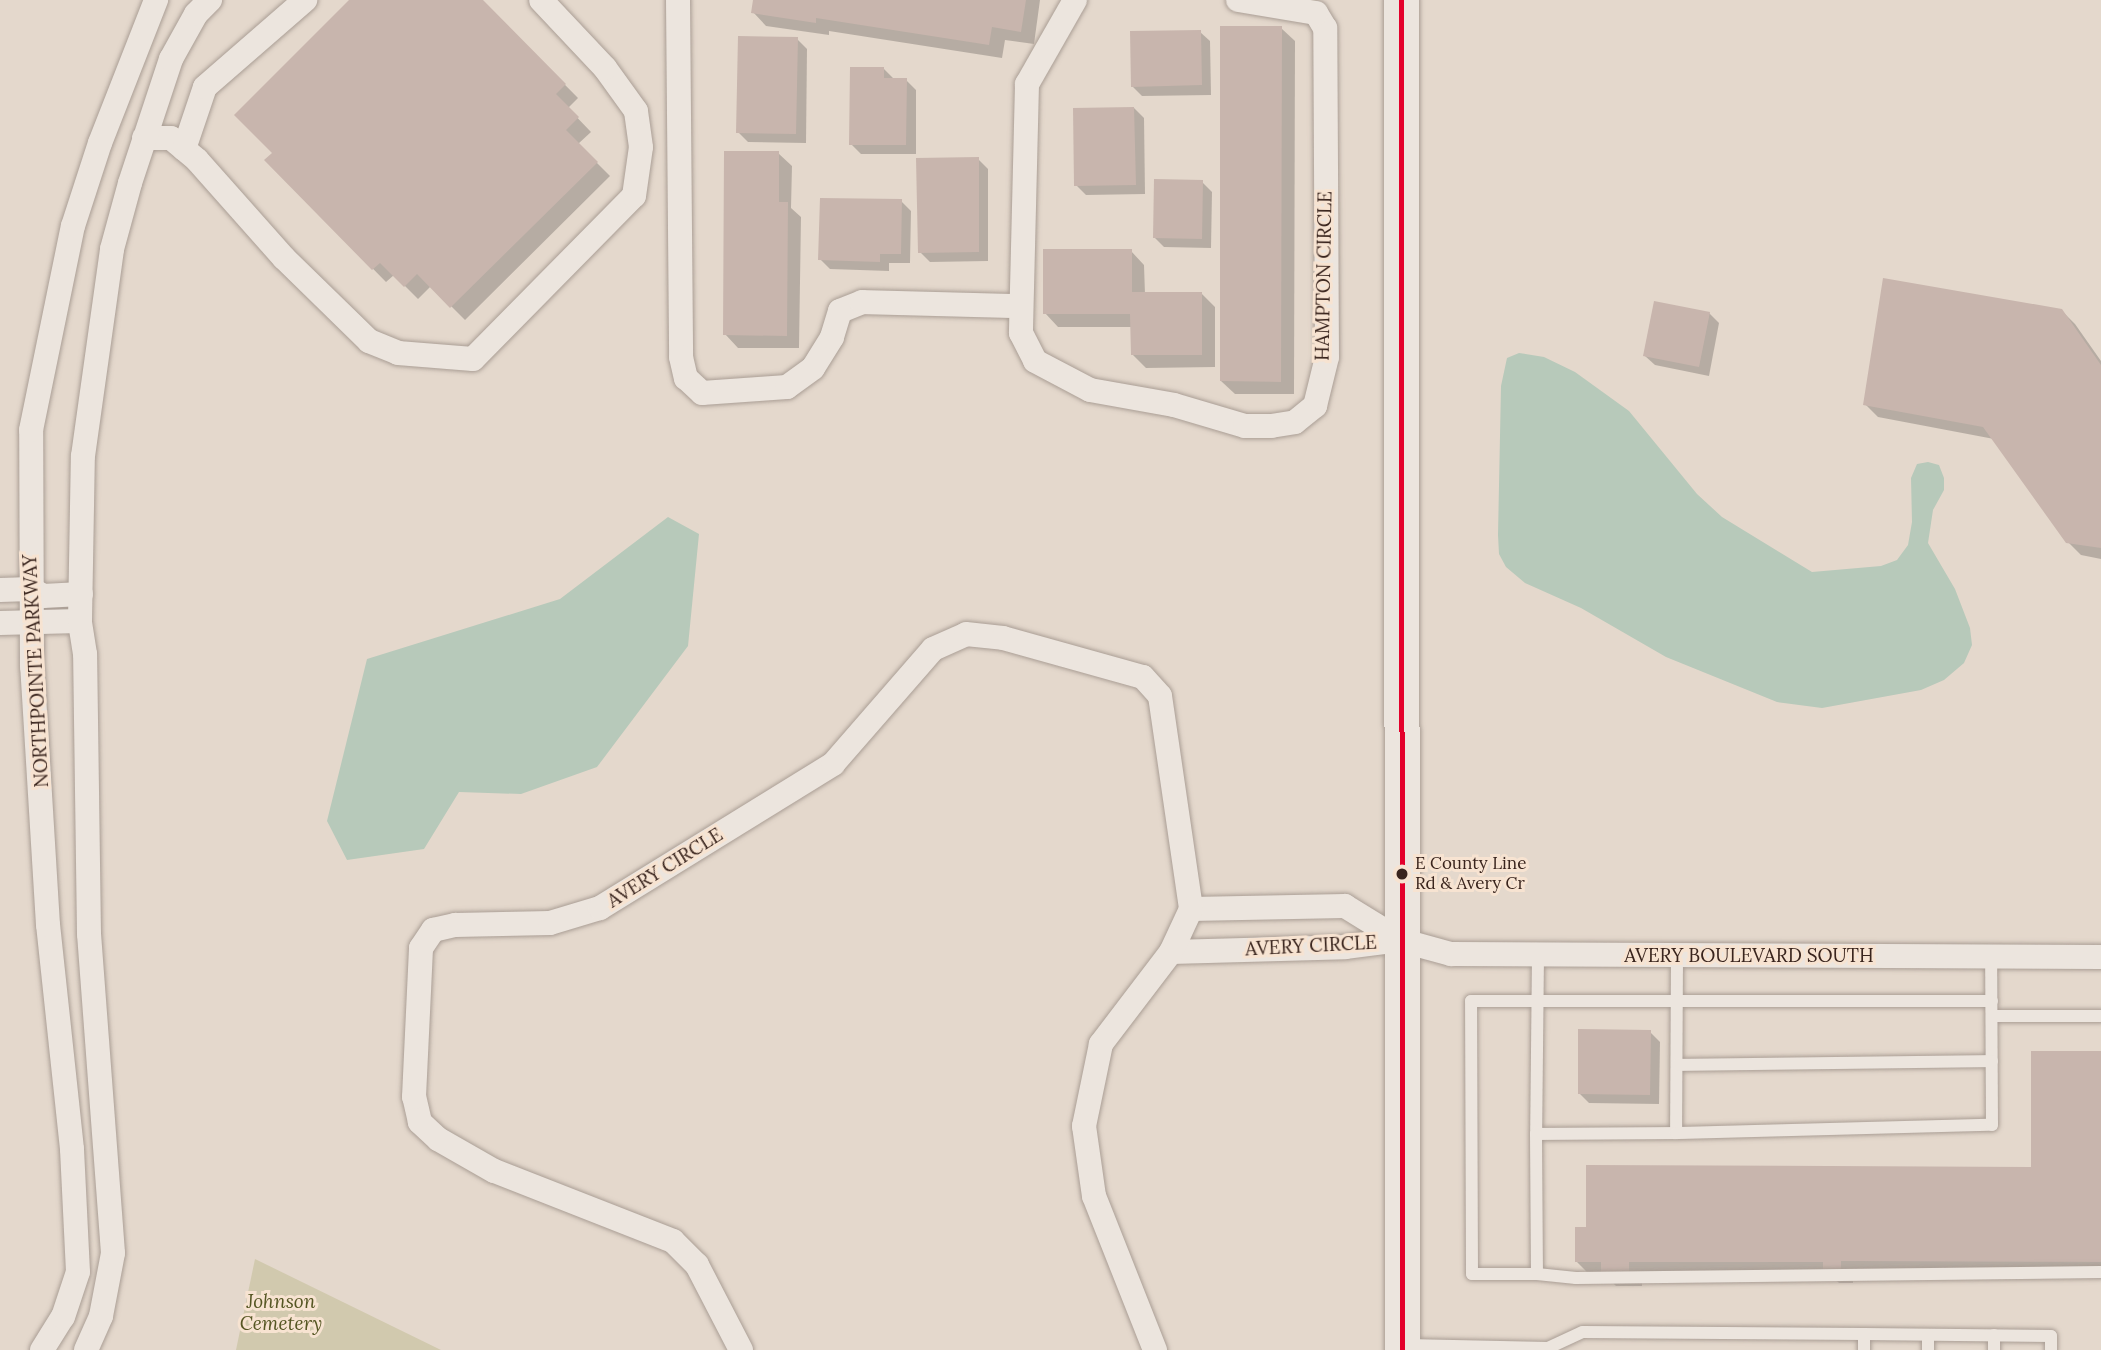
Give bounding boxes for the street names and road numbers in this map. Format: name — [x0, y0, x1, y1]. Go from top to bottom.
street label: HAMPTON CIRCLE — [1311, 191, 1337, 361]
street label: NORTHPOINTE PARKWAY — [19, 554, 53, 788]
street label: AVERY CIRCLE — [603, 823, 727, 913]
street label: AVERY CIRCLE — [1245, 931, 1377, 961]
street label: AVERY BOULEVARD SOUTH — [1624, 945, 1874, 967]

